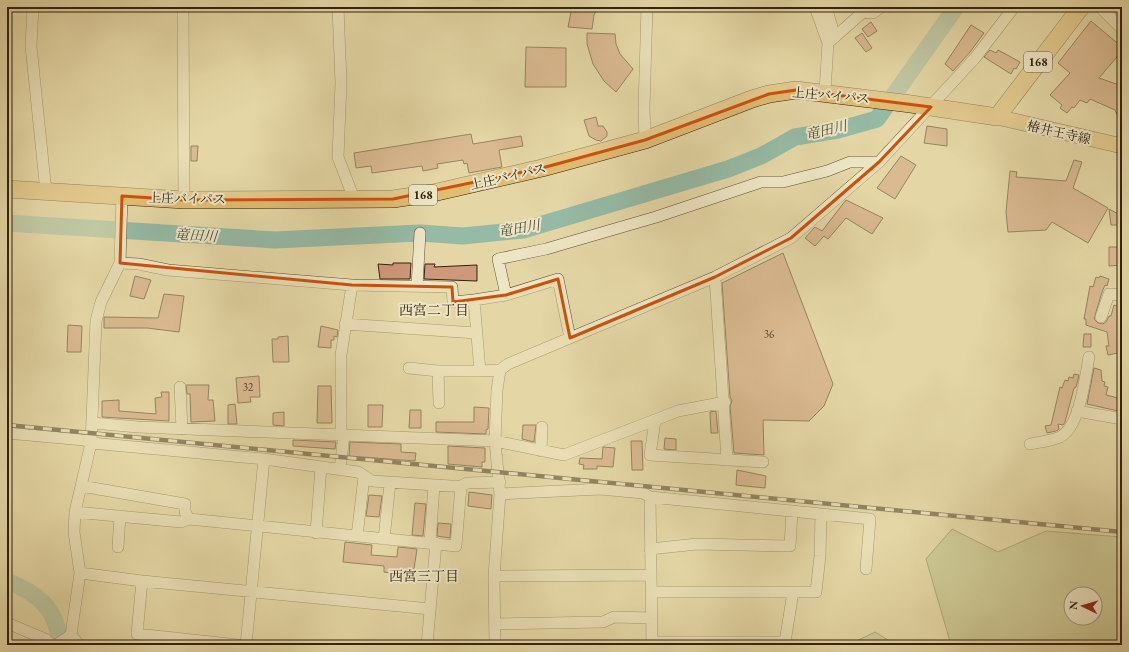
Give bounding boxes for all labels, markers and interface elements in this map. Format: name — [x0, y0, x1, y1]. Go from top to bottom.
road number: 168 — [1024, 52, 1052, 72]
street label: 上庄バイパス — [791, 84, 870, 107]
water label: 竜田川 — [804, 116, 850, 143]
street label: 椿井王寺線 — [1025, 117, 1092, 148]
street label: 上庄バイパス — [468, 159, 548, 194]
road number: 168 — [409, 185, 437, 205]
street label: 上庄バイパス — [148, 189, 226, 208]
water label: 竜田川 — [497, 215, 543, 241]
water label: 竜田川 — [174, 225, 220, 246]
district label: 西宮二丁目 — [399, 301, 469, 319]
house number: 36 — [764, 327, 775, 341]
house number: 32 — [243, 380, 254, 394]
district label: 西宮三丁目 — [389, 567, 459, 585]
north arrow — [1063, 586, 1103, 626]
text: N — [1066, 600, 1080, 610]

